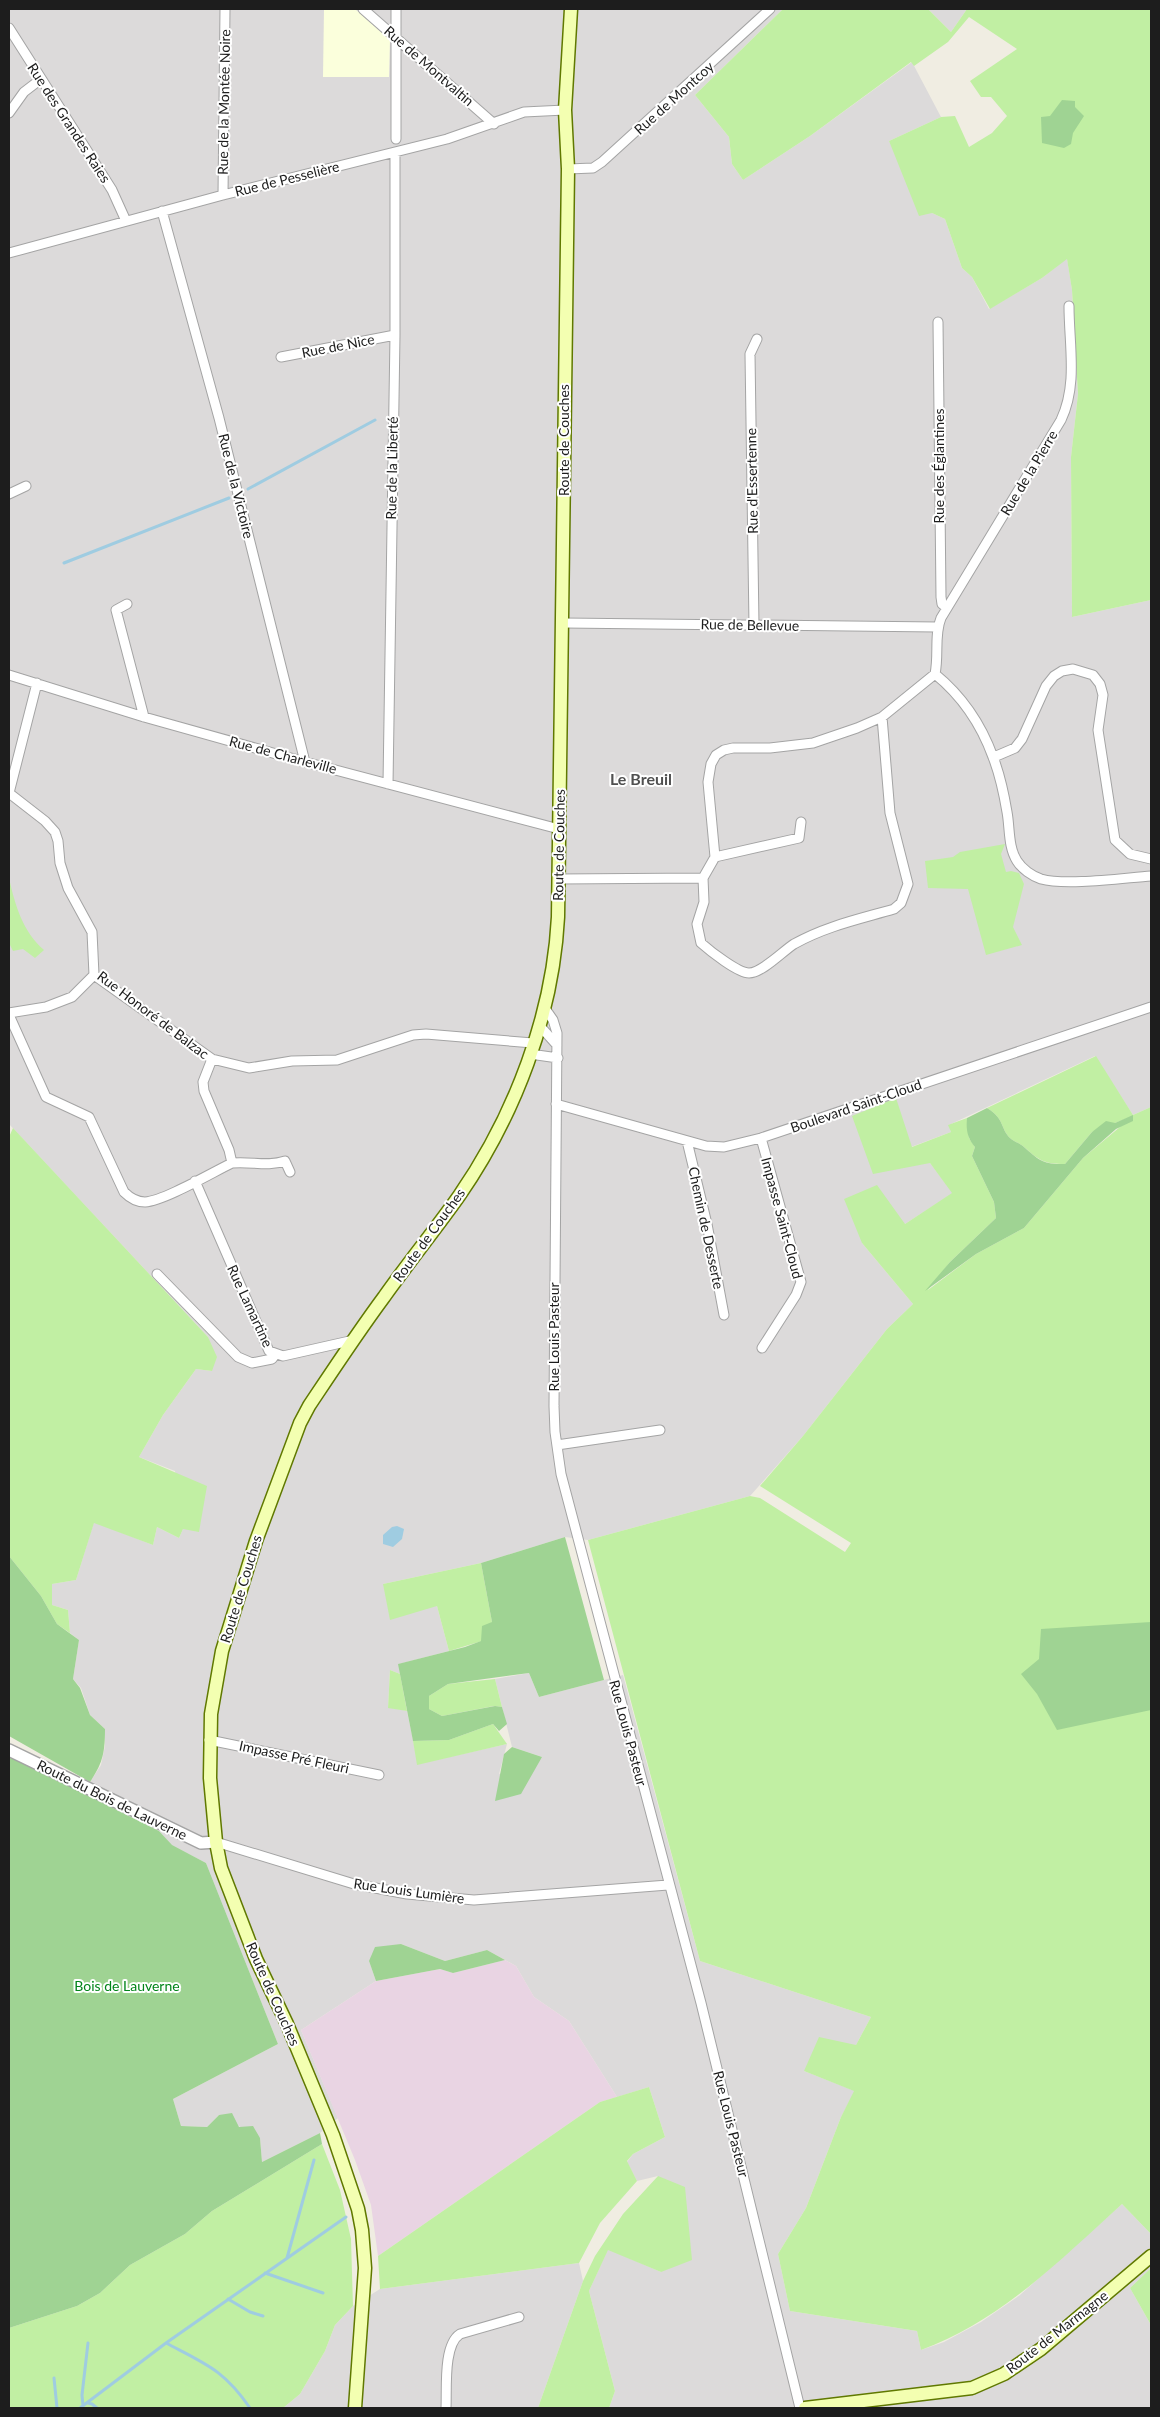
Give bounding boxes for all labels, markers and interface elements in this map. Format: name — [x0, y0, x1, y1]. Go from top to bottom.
street label: Rue de Montvaltin — [381, 22, 478, 109]
street label: Rue de la Montée Noire — [214, 29, 233, 175]
street label: Rue de Montcoy — [630, 57, 717, 138]
street label: Rue des Grandes Raies — [24, 60, 114, 186]
street label: Rue de Pesselière — [233, 157, 341, 200]
street label: Rue de Nice — [300, 330, 376, 361]
street label: Route de Couches — [555, 384, 572, 496]
street label: Rue des Églantines — [930, 408, 947, 524]
street label: Rue de la Liberté — [382, 416, 401, 520]
street label: Rue de la Pierre — [996, 427, 1061, 518]
street label: Rue d'Essertenne — [742, 428, 761, 534]
street label: Rue de la Victoire — [215, 432, 258, 540]
street label: Rue de Bellevue — [701, 615, 799, 634]
street label: Rue de Charleville — [228, 732, 339, 777]
district label: Le Breuil — [610, 769, 672, 788]
street label: Route de Couches — [549, 789, 568, 901]
street label: Rue Honoré de Balzac — [94, 967, 213, 1062]
street label: Boulevard Saint-Cloud — [788, 1075, 924, 1136]
street label: Impasse Saint-Cloud — [758, 1155, 807, 1281]
street label: Chemin de Desserte — [685, 1165, 728, 1291]
street label: Route de Couches — [389, 1185, 468, 1285]
street label: Rue Lamartine — [224, 1262, 277, 1350]
street label: Rue Louis Pasteur — [545, 1282, 562, 1392]
street label: Route de Couches — [216, 1533, 265, 1645]
street label: Rue Louis Pasteur — [606, 1678, 651, 1788]
street label: Impasse Pré Fleuri — [238, 1737, 351, 1776]
street label: Route du Bois de Lauverne — [35, 1756, 190, 1843]
street label: Rue Louis Lumière — [353, 1874, 466, 1907]
street label: Route de Couches — [243, 1939, 304, 2048]
park label: Bois de Lauverne — [74, 1977, 180, 1994]
street label: Rue Louis Pasteur — [710, 2069, 753, 2179]
street label: Route de Marmagne — [1002, 2287, 1111, 2377]

